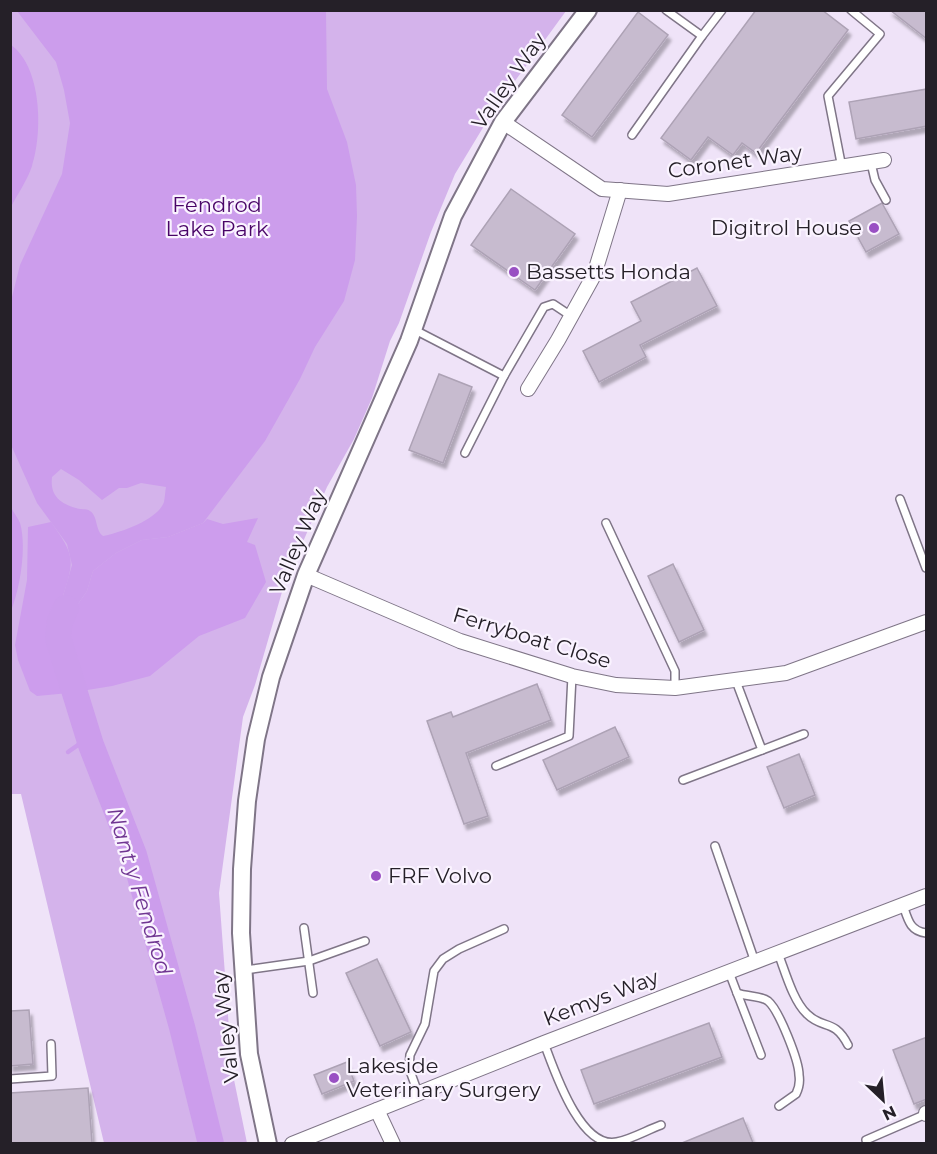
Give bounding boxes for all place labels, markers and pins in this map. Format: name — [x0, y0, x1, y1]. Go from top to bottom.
place label: Digitrol House — [711, 215, 862, 240]
marker: Digitrol House — [867, 221, 881, 235]
place label: Bassetts Honda — [526, 259, 691, 284]
marker: Bassetts Honda — [507, 265, 521, 279]
place label: FRF Volvo — [388, 863, 492, 888]
marker: FRF Volvo — [369, 869, 383, 883]
place label: Lakeside Veterinary Surgery — [346, 1053, 541, 1102]
marker: Lakeside Veterinary Surgery — [327, 1071, 341, 1085]

